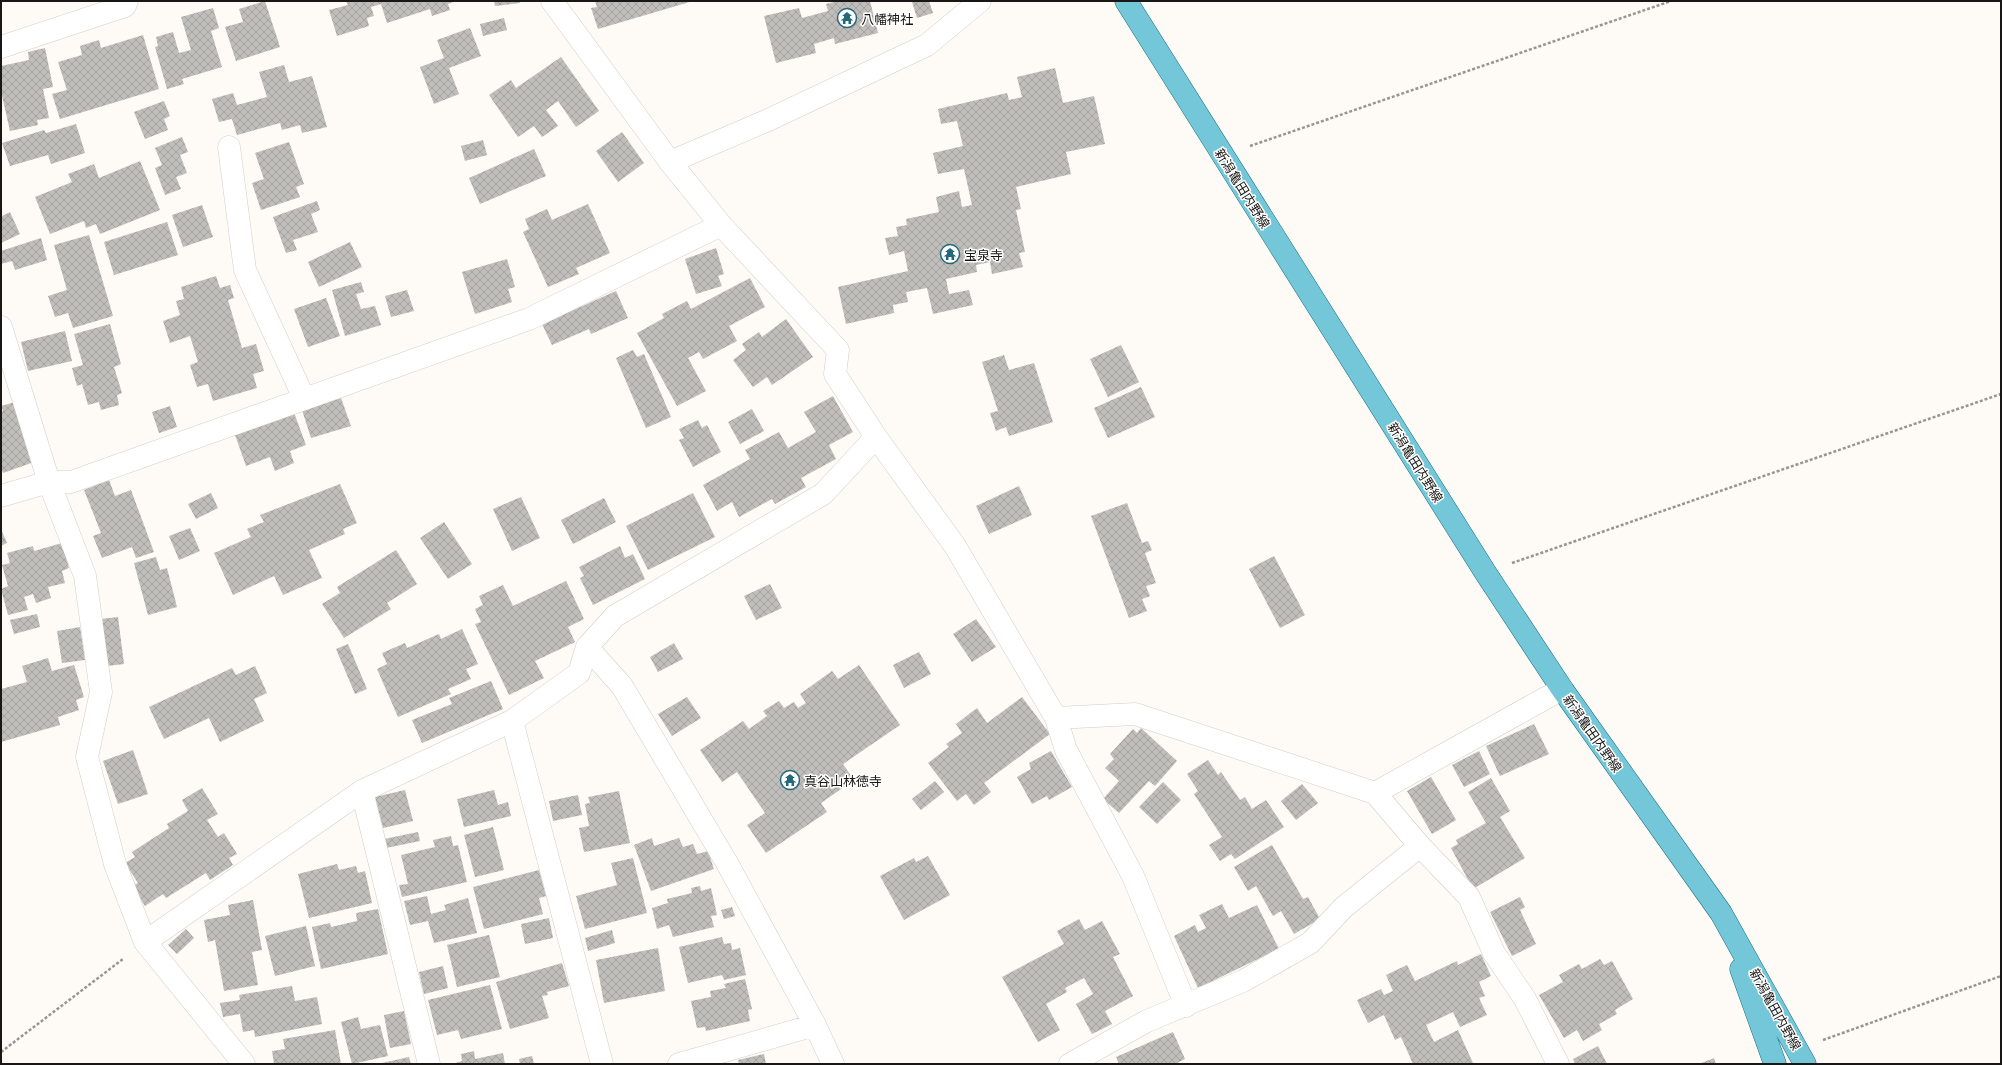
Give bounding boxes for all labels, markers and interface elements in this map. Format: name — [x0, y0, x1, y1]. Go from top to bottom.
temple icon: 八幡神社 — [836, 7, 858, 29]
place label: 八幡神社 — [861, 10, 913, 27]
street label: 新潟亀田内野線 — [1212, 145, 1274, 231]
temple icon: 宝泉寺 — [939, 243, 961, 265]
place label: 宝泉寺 — [964, 246, 1003, 263]
street label: 新潟亀田内野線 — [1385, 419, 1447, 505]
street label: 新潟亀田内野線 — [1560, 691, 1626, 775]
temple icon: 真谷山林徳寺 — [779, 769, 801, 791]
place label: 真谷山林徳寺 — [804, 772, 882, 789]
street label: 新潟亀田内野線 — [1747, 965, 1805, 1053]

